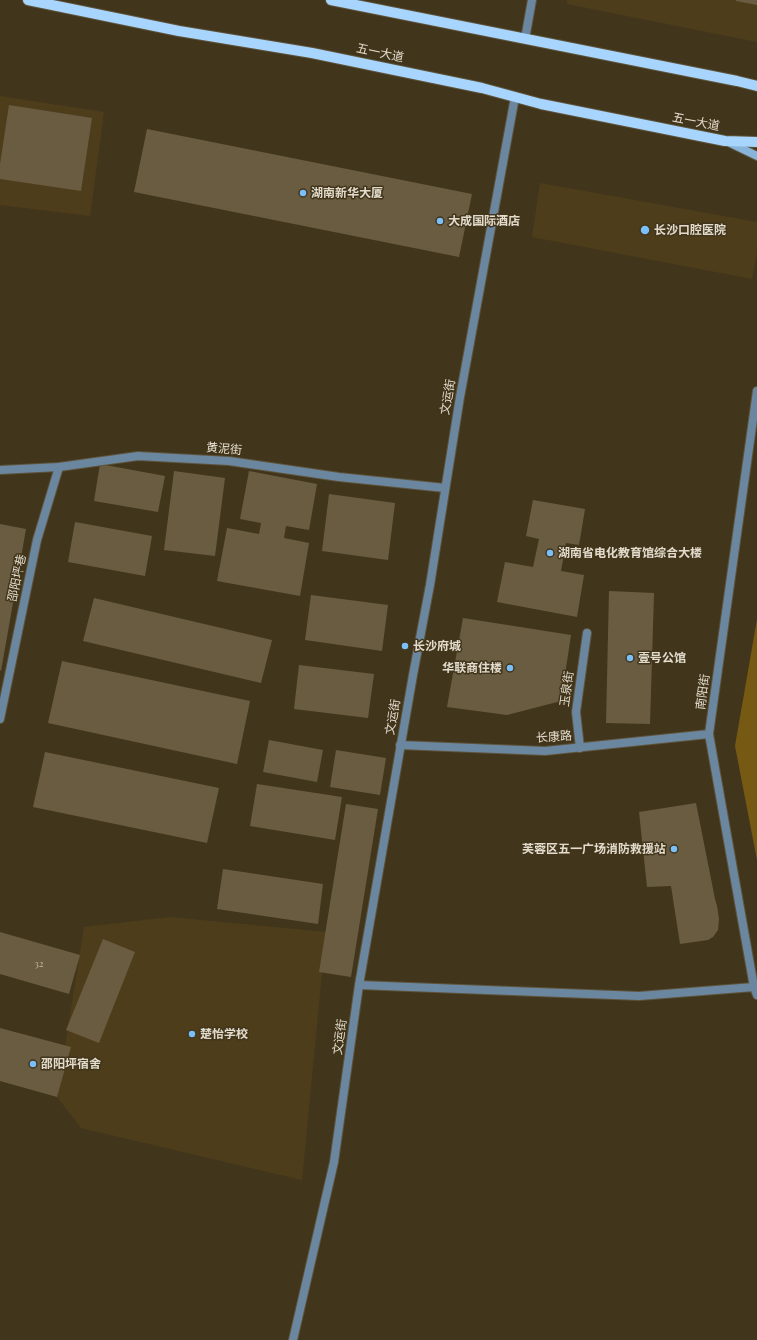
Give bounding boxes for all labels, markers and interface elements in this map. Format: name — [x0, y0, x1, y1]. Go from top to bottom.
street label: 五一大道 — [355, 41, 405, 65]
street label: 五一大道 — [671, 110, 721, 134]
place label: 湖南新华大厦 — [311, 186, 383, 200]
marker: 湖南新华大厦 — [298, 188, 308, 198]
place label: 大成国际酒店 — [448, 214, 520, 228]
marker: 大成国际酒店 — [435, 216, 445, 226]
place label: 长沙口腔医院 — [654, 223, 726, 237]
marker: 长沙口腔医院 — [639, 224, 651, 236]
street label: 文运街 — [438, 378, 458, 416]
street label: 黄泥街 — [205, 440, 243, 458]
place label: 湖南省电化教育馆综合大楼 — [558, 546, 702, 560]
marker: 湖南省电化教育馆综合大楼 — [545, 548, 555, 558]
street label: 邵阳坪巷 — [5, 553, 29, 603]
place label: 长沙府城 — [413, 639, 461, 653]
marker: 长沙府城 — [400, 641, 410, 651]
place label: 壹号公馆 — [638, 651, 686, 665]
marker: 壹号公馆 — [625, 653, 635, 663]
place label: 华联商住楼 — [442, 661, 502, 675]
marker: 华联商住楼 — [505, 663, 515, 673]
street label: 玉泉街 — [557, 670, 577, 708]
street label: 南阳街 — [693, 673, 713, 711]
street label: 文运街 — [383, 698, 403, 736]
street label: 长康路 — [536, 729, 572, 745]
place label: 芙蓉区五一广场消防救援站 — [522, 842, 666, 856]
marker: 芙蓉区五一广场消防救援站 — [669, 844, 679, 854]
house number: 32 — [34, 958, 44, 970]
street label: 文运街 — [330, 1018, 350, 1056]
place label: 楚怡学校 — [200, 1027, 248, 1041]
marker: 楚怡学校 — [187, 1029, 197, 1039]
place label: 邵阳坪宿舍 — [41, 1057, 101, 1071]
marker: 邵阳坪宿舍 — [28, 1059, 38, 1069]

